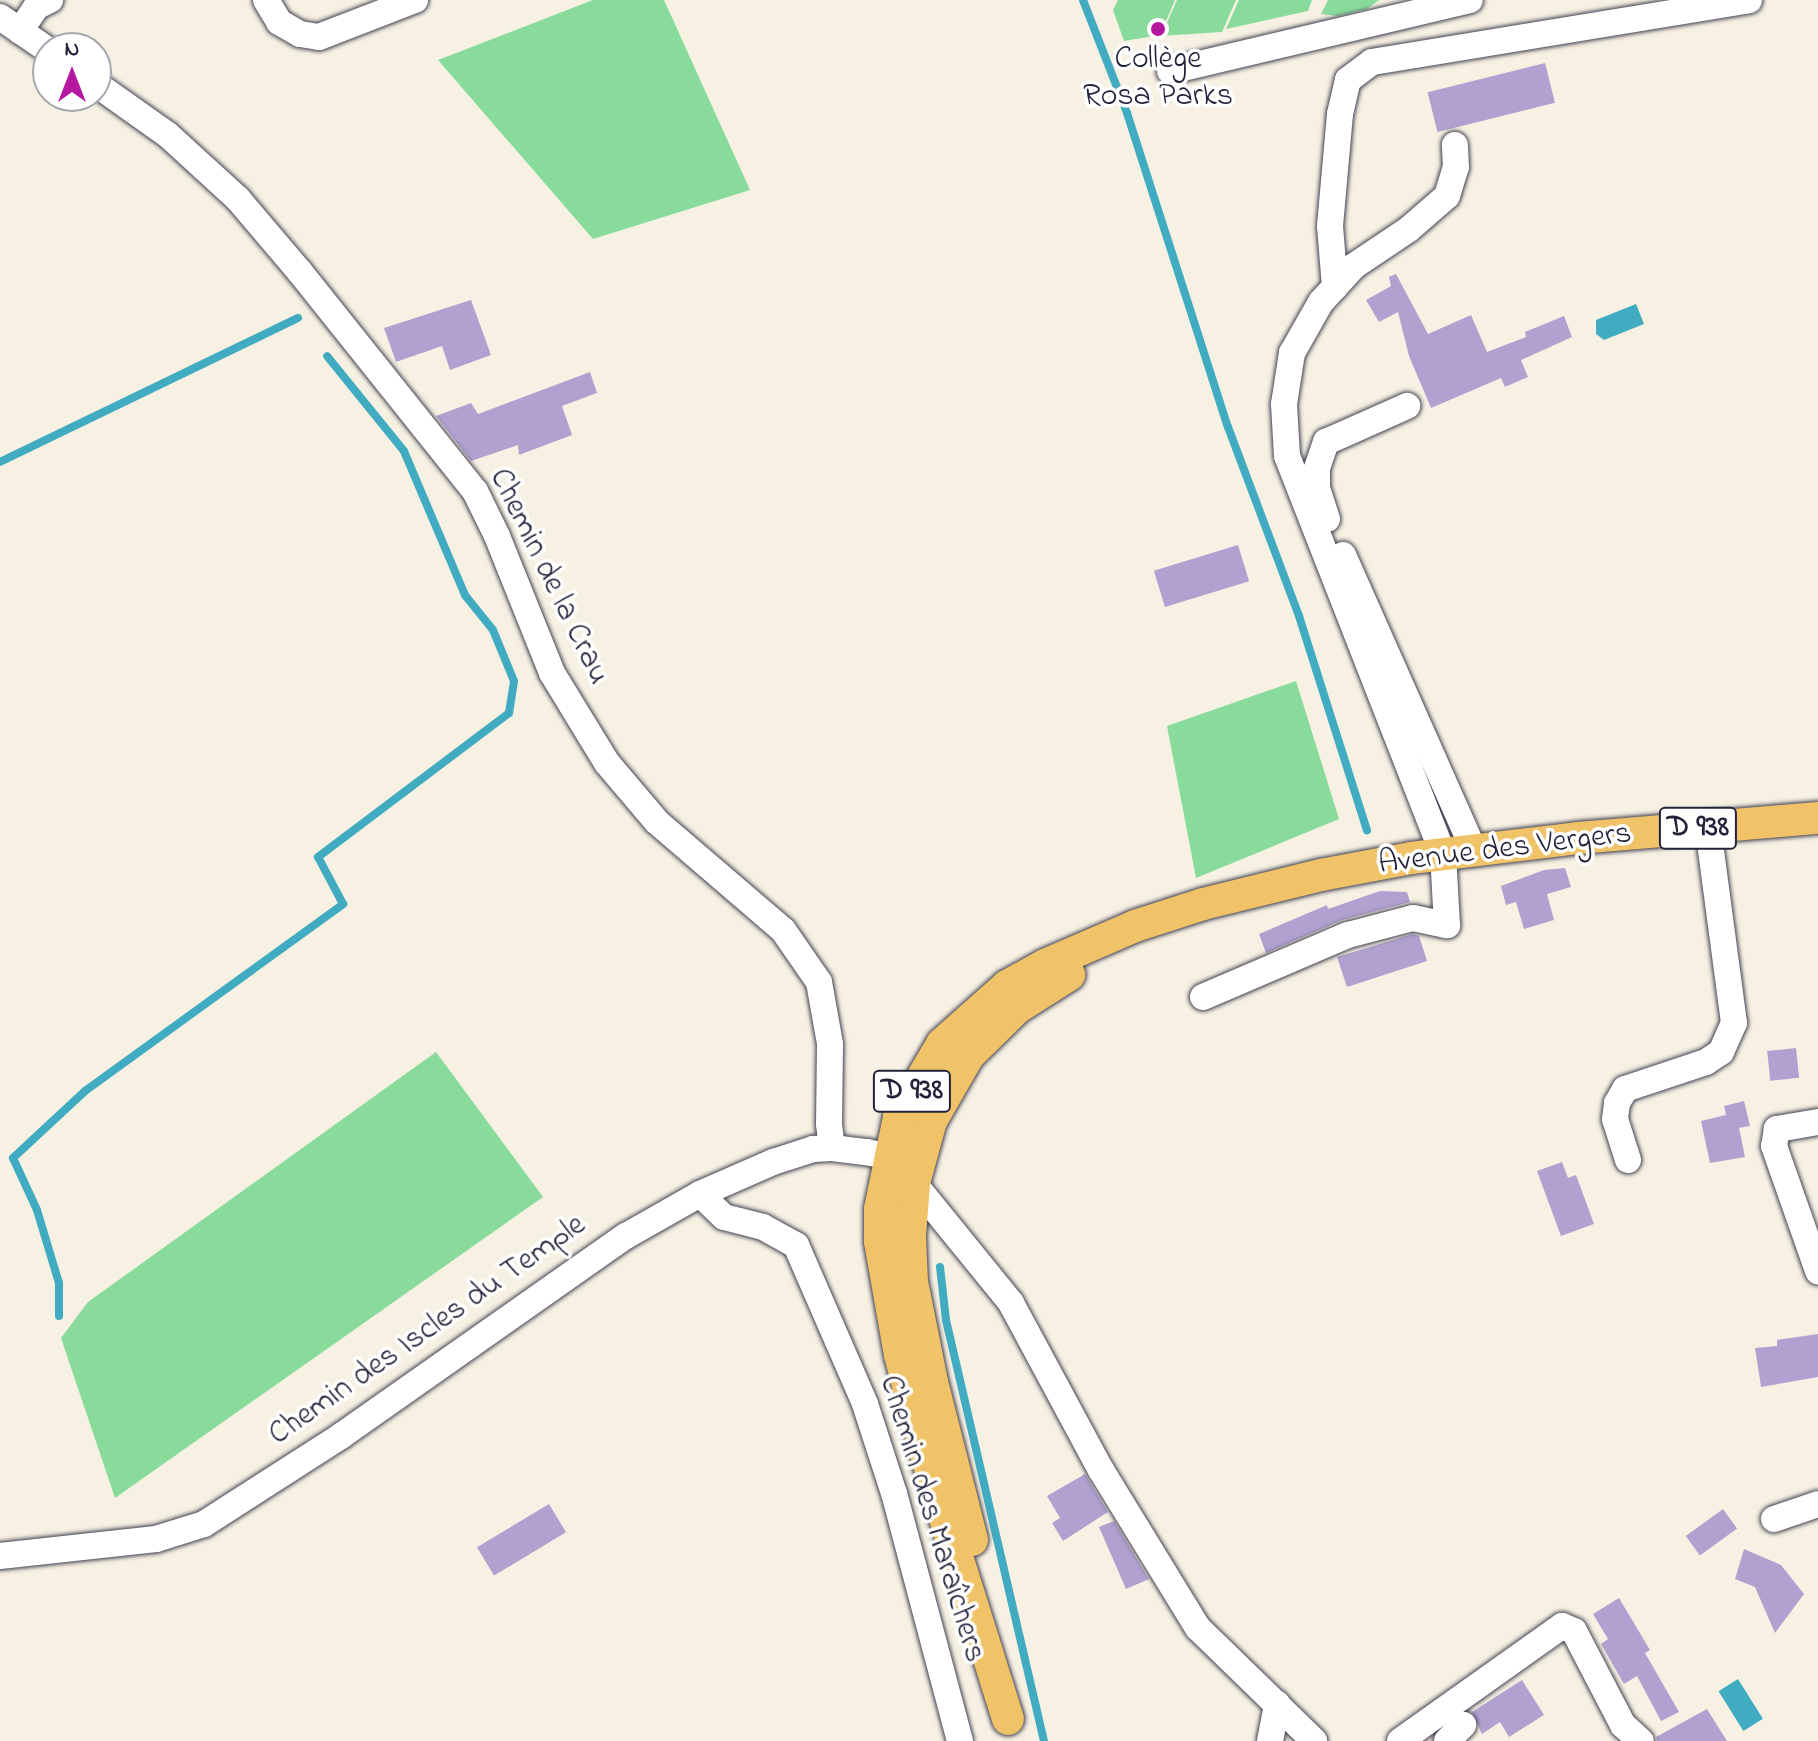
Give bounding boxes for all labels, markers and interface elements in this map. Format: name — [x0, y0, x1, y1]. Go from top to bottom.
marker: Collège Rosa Parks — [1149, 20, 1167, 38]
north arrow — [32, 32, 112, 112]
text: N — [65, 34, 79, 66]
place label: Collège Rosa Parks — [1083, 42, 1233, 117]
street label: Chemin de la Crau — [479, 463, 617, 691]
road number: D 938 — [1658, 802, 1738, 854]
street label: Avenue des Vergers — [1376, 815, 1634, 885]
road number: D 938 — [872, 1065, 952, 1117]
street label: Chemin des Iscles du Temple — [262, 1207, 594, 1455]
street label: Chemin des Maraîchers — [869, 1371, 993, 1667]

